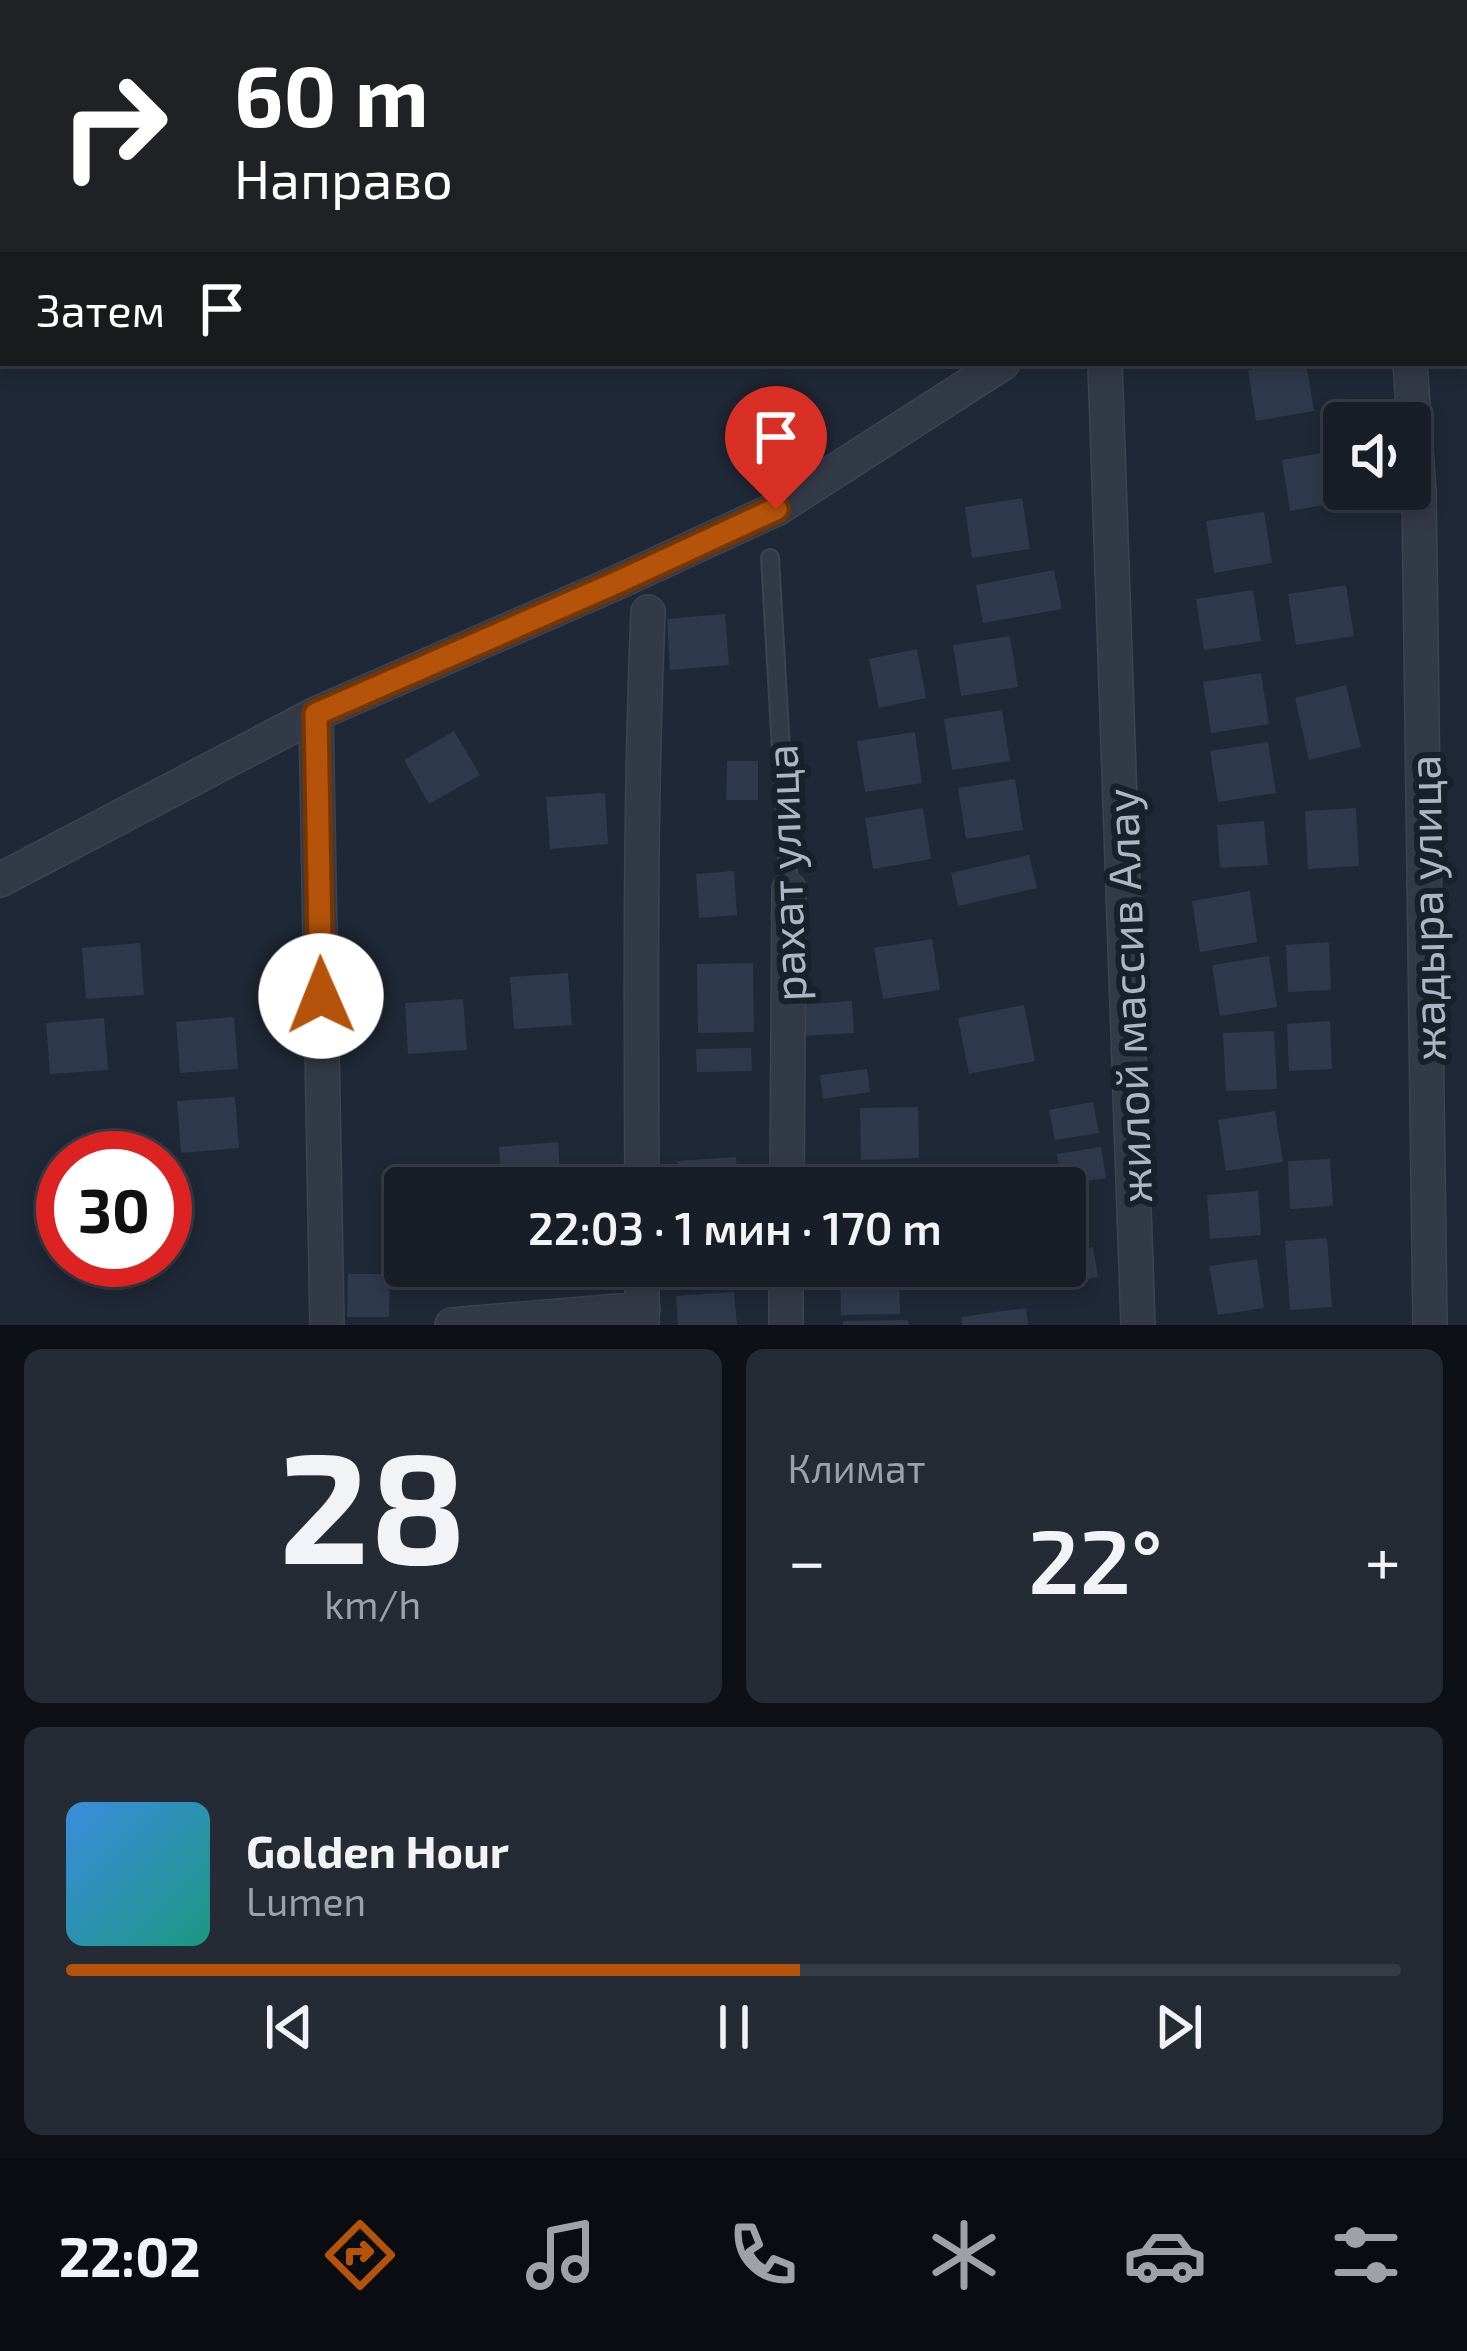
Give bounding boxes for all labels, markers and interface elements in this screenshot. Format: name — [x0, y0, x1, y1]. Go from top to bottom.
text: 60 m — [234, 43, 429, 144]
icon: right — [36, 48, 192, 204]
text: Направо — [234, 145, 453, 210]
icon: arrive — [189, 276, 255, 342]
text: Затем — [36, 282, 165, 336]
pin — [725, 386, 827, 509]
map controls — [1323, 402, 1431, 510]
button: sound — [1323, 402, 1431, 510]
icon: arrive — [743, 404, 809, 470]
street label: рахат улица — [753, 743, 816, 1003]
street label: жадыра улица — [1395, 755, 1456, 1061]
street label: жилой массив Алау — [1093, 788, 1162, 1204]
position arrow — [258, 933, 384, 1059]
speed limit sign: 30 — [36, 1131, 192, 1287]
text: 22:03 · 1 мин · 170 m — [528, 1200, 942, 1254]
text: 28 — [279, 1408, 467, 1595]
text: Климат — [788, 1444, 926, 1491]
text: 22° — [1028, 1504, 1163, 1612]
text: − — [788, 1519, 826, 1598]
text: + — [1365, 1519, 1401, 1598]
text: km/h — [324, 1580, 421, 1627]
text: Golden Hour — [246, 1823, 509, 1877]
text: Lumen — [246, 1877, 366, 1924]
icon: previous — [256, 1994, 322, 2060]
icon: pause — [701, 1994, 767, 2060]
icon: next — [1146, 1994, 1212, 2060]
icon: directions — [318, 2213, 402, 2297]
icon: music — [519, 2213, 603, 2297]
icon: phone — [721, 2213, 805, 2297]
icon: climate — [922, 2213, 1006, 2297]
icon: car — [1123, 2213, 1207, 2297]
icon: filters — [1324, 2213, 1408, 2297]
text: 22:02 — [59, 2223, 201, 2288]

